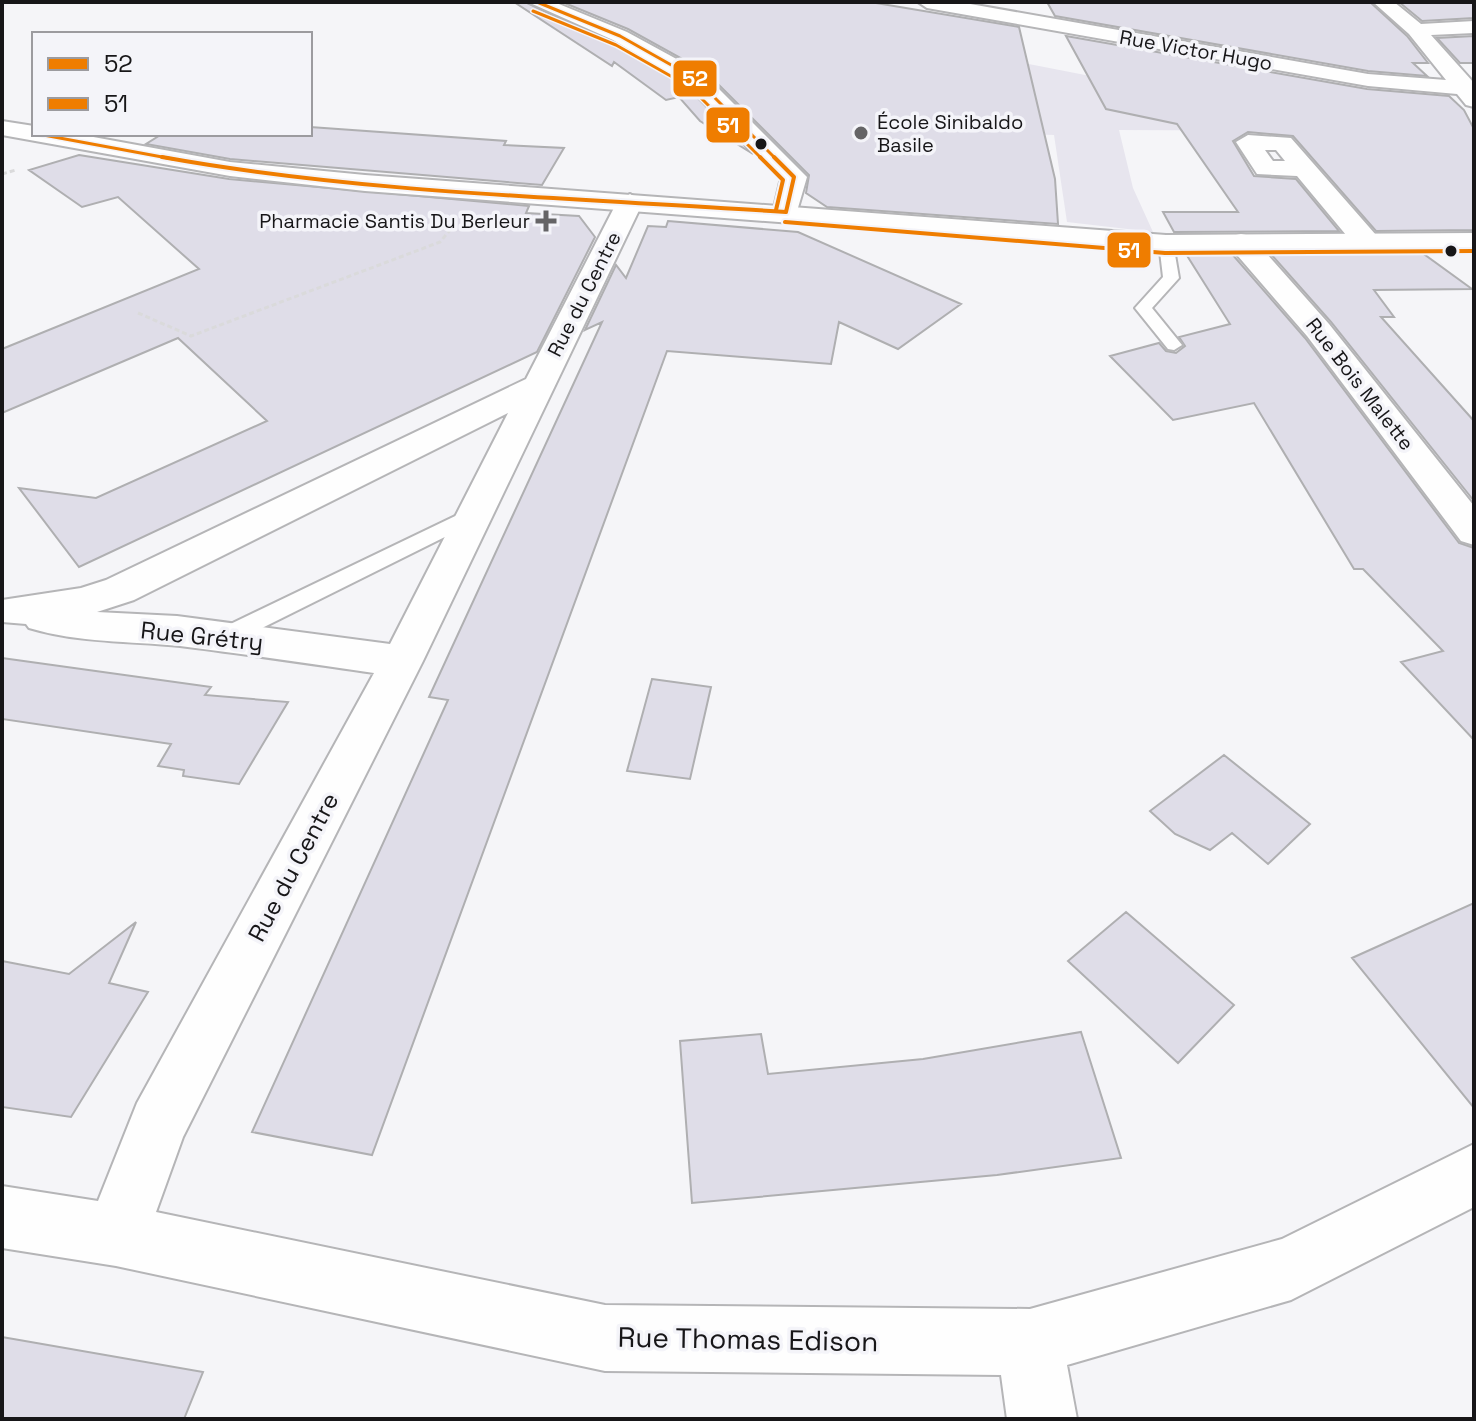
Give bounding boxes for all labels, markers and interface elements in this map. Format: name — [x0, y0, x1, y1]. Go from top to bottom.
street label: Rue Victor Hugo — [1117, 24, 1275, 76]
legend — [32, 32, 312, 136]
text: 52 — [104, 48, 133, 79]
line badge: 52 — [672, 59, 718, 98]
text: 52 — [682, 64, 708, 92]
text: 51 — [104, 88, 128, 119]
line badge: 51 — [705, 106, 751, 144]
place label: École Sinibaldo Basile — [877, 109, 1023, 158]
text: 51 — [717, 111, 739, 139]
marker: École Sinibaldo Basile — [852, 124, 870, 142]
unlabelled marker — [753, 136, 769, 152]
place label: Pharmacie Santis Du Berleur — [259, 208, 530, 234]
marker: Pharmacie Santis Du Berleur — [537, 212, 555, 230]
street label: Rue du Centre — [541, 227, 627, 361]
line badge: 51 — [1106, 231, 1152, 269]
text: 51 — [1118, 236, 1140, 264]
unlabelled marker — [1443, 243, 1459, 259]
street label: Rue Bois Malette — [1300, 313, 1420, 455]
street label: Rue Grétry — [139, 614, 265, 658]
street label: Rue du Centre — [241, 787, 345, 947]
street label: Rue Thomas Edison — [617, 1319, 879, 1359]

